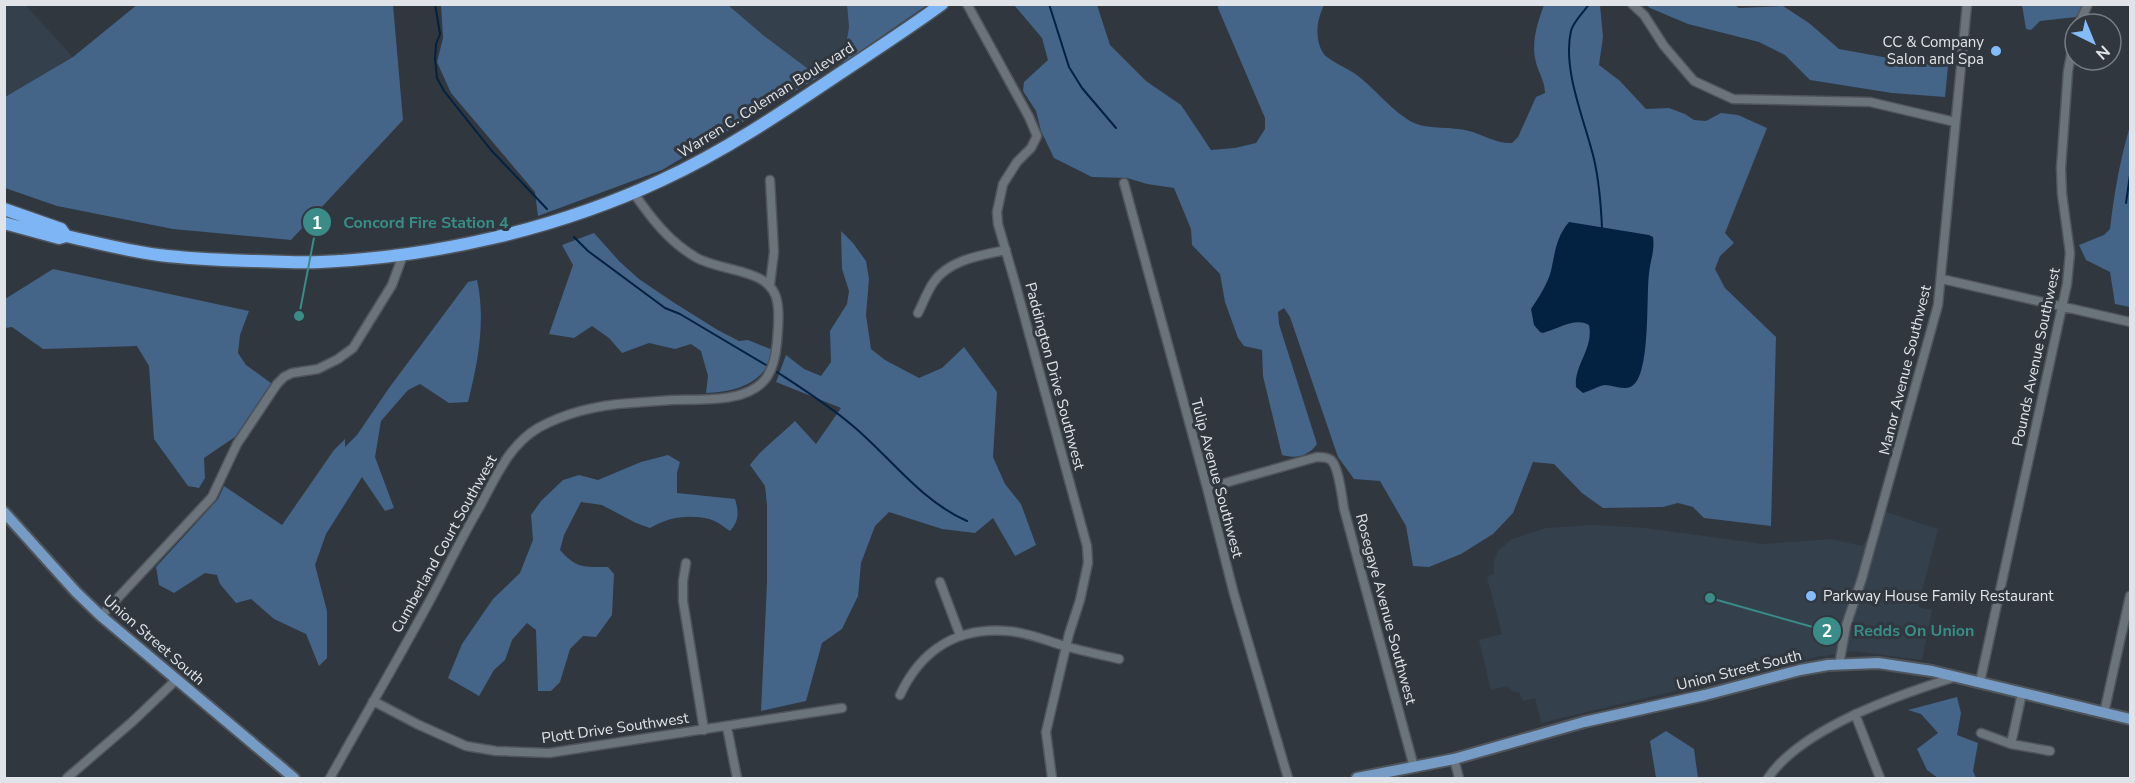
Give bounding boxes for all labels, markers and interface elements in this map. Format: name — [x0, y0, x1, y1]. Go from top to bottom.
north arrow — [2063, 12, 2123, 72]
place label: CC & Company Salon and Spa — [1882, 32, 1984, 69]
street label: Warren C. Coleman Boulevard — [674, 37, 858, 163]
text: N — [2091, 40, 2114, 64]
marker: CC & Company Salon and Spa — [1989, 44, 2003, 58]
callout: Concord Fire Station 4 — [302, 205, 521, 239]
text: 1 — [312, 211, 322, 235]
text: Concord Fire Station 4 — [343, 212, 509, 234]
street label: Pounds Avenue Southwest — [2007, 265, 2065, 448]
street label: Paddington Drive Southwest — [1020, 280, 1090, 473]
street label: Manor Avenue Southwest — [1874, 282, 1936, 457]
street label: Tulip Avenue Southwest — [1186, 396, 1248, 561]
street label: Cumberland Court Southwest — [387, 451, 502, 637]
street label: Rosegaye Avenue Southwest — [1351, 511, 1421, 707]
place label: Parkway House Family Restaurant — [1823, 586, 2054, 606]
marker: Parkway House Family Restaurant — [1804, 589, 1818, 603]
street label: Union Street South — [99, 590, 209, 690]
callout: Redds On Union — [1812, 614, 1987, 648]
text: 2 — [1822, 619, 1832, 643]
text: Redds On Union — [1854, 620, 1974, 642]
street label: Union Street South — [1674, 645, 1804, 695]
street label: Plott Drive Southwest — [540, 708, 691, 748]

